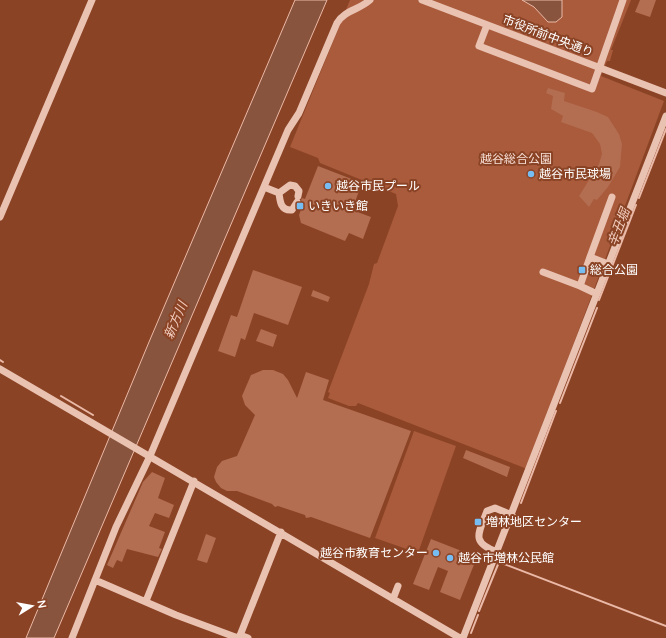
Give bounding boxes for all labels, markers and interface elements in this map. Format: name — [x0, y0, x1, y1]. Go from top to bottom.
street label: 市役所前中央通り — [500, 10, 596, 61]
park label: 越谷総合公園 — [480, 150, 552, 167]
place label: 越谷市民球場 — [539, 165, 611, 182]
marker: 越谷市民球場 — [526, 169, 536, 179]
place label: 越谷市民プール — [336, 177, 420, 194]
marker: 越谷市民プール — [323, 181, 333, 191]
place label: いきいき館 — [308, 197, 368, 214]
marker: いきいき館 — [295, 201, 305, 211]
water label: 辛丑堀 — [603, 204, 634, 248]
place label: 総合公園 — [590, 261, 638, 278]
marker: 総合公園 — [577, 265, 587, 275]
water label: 新方川 — [159, 297, 192, 341]
place label: 増林地区センター — [486, 513, 582, 530]
marker: 増林地区センター — [473, 517, 483, 527]
place label: 越谷市教育センター — [320, 544, 428, 561]
marker: 越谷市教育センター — [431, 548, 441, 558]
place label: 越谷市増林公民館 — [458, 549, 554, 566]
marker: 越谷市増林公民館 — [445, 553, 455, 563]
north arrow — [12, 586, 52, 626]
text: N — [34, 599, 50, 609]

